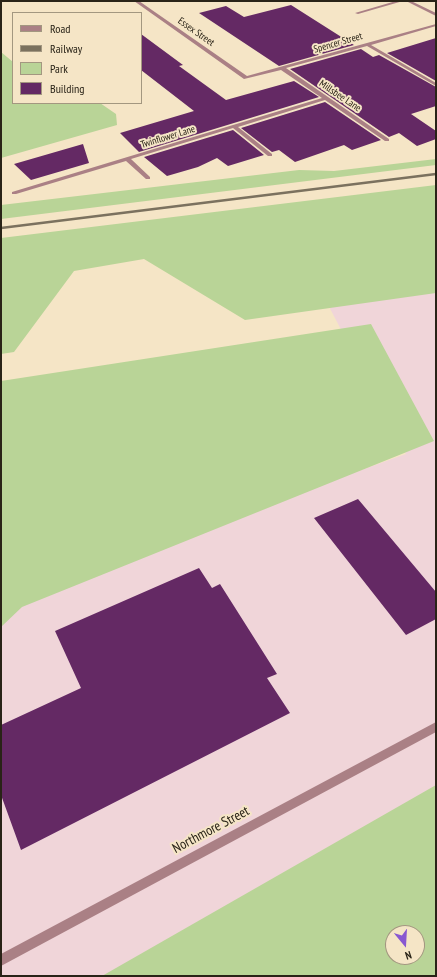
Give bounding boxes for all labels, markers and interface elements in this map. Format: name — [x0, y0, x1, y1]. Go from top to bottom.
legend — [12, 12, 142, 104]
street label: Essex Street — [175, 15, 217, 49]
text: Road — [50, 21, 70, 36]
street label: Spencer Street — [312, 30, 364, 56]
text: Railway — [50, 41, 82, 56]
text: Park — [50, 61, 68, 76]
street label: Millsbee Lane — [317, 78, 363, 114]
text: Building — [50, 81, 85, 96]
street label: Twinflower Lane — [139, 123, 197, 151]
street label: Northmore Street — [170, 803, 252, 857]
north arrow — [385, 925, 425, 965]
text: N — [403, 948, 413, 963]

